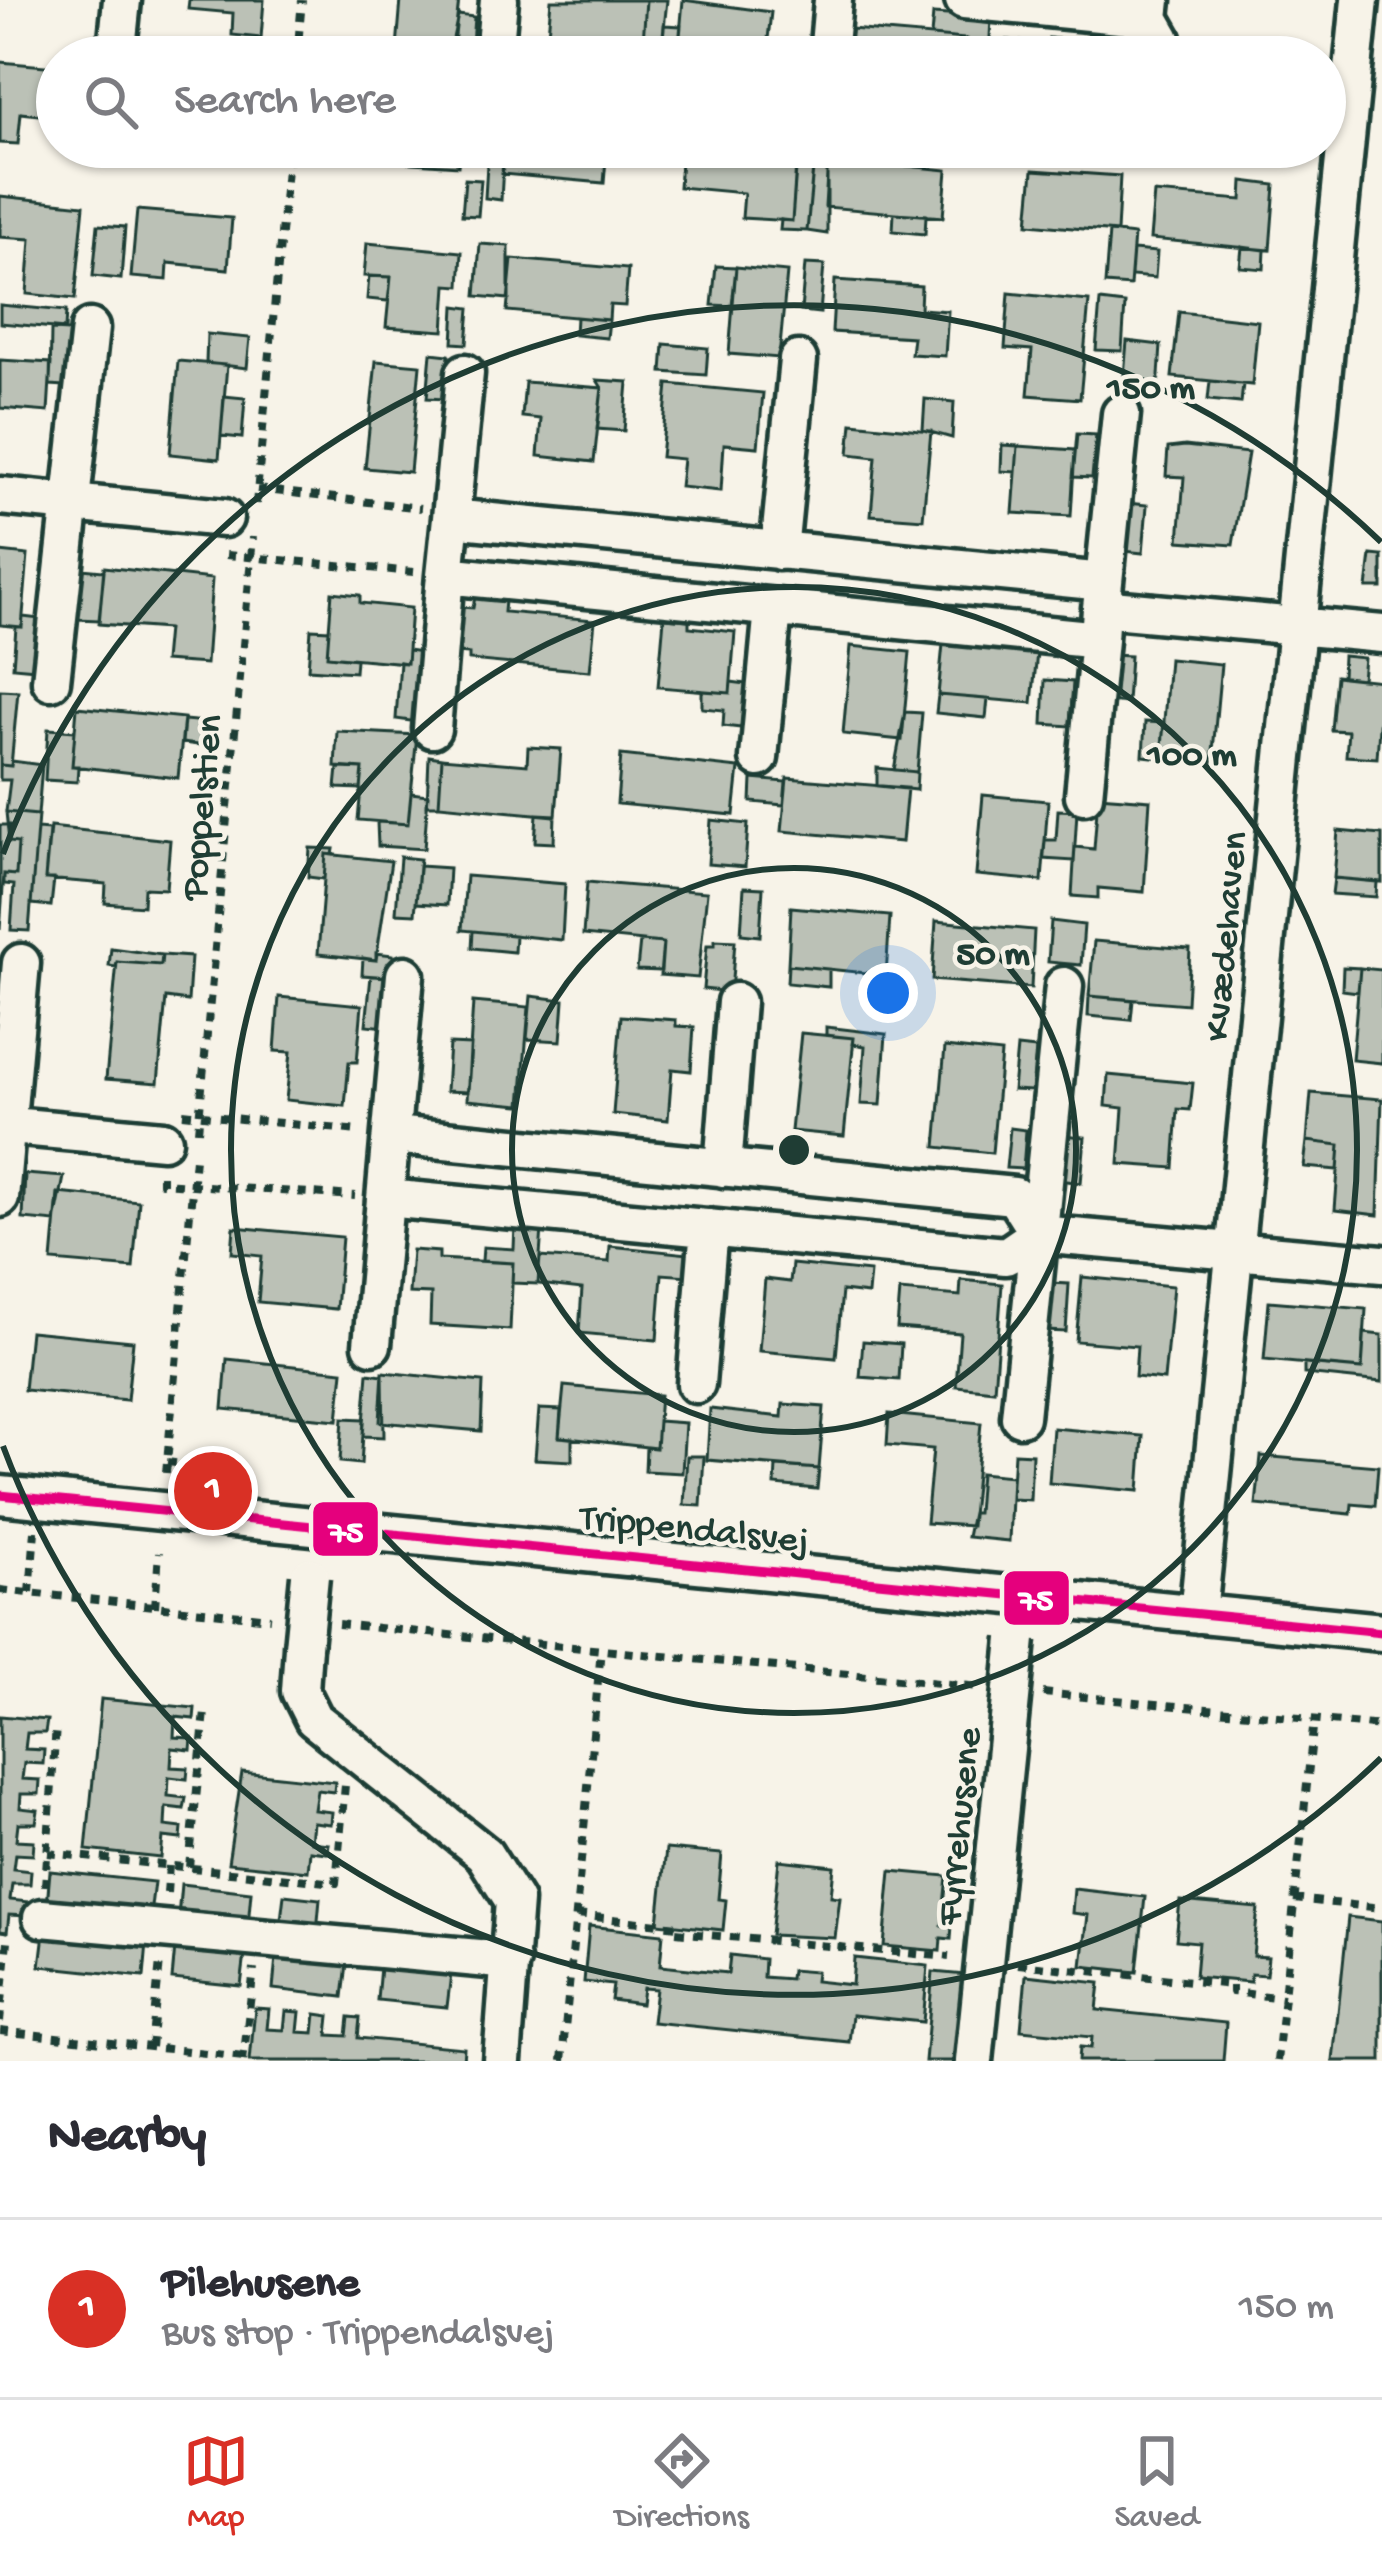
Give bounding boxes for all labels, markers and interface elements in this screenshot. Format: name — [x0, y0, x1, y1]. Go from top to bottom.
search box — [36, 36, 1346, 168]
icon: search — [78, 69, 144, 135]
text: Search here — [174, 76, 396, 129]
text: 150 m — [1105, 369, 1195, 412]
street label: Poppelstien — [174, 712, 236, 904]
text: 100 m — [1145, 736, 1237, 779]
street label: Kvædehaven — [1197, 829, 1261, 1043]
text: 50 m — [956, 935, 1030, 978]
your location — [858, 963, 918, 1023]
centre of rings — [773, 1129, 815, 1171]
pin: 1 — [174, 1446, 252, 1536]
street label: Trippendalsvej — [575, 1497, 811, 1567]
line badge: 75 — [311, 1500, 380, 1558]
text: 75 — [327, 1516, 364, 1554]
line badge: 75 — [1002, 1569, 1071, 1627]
text: 75 — [1017, 1584, 1054, 1622]
street label: Fyrrehusene — [929, 1724, 995, 1929]
text: Nearby — [48, 2109, 206, 2169]
text: Pilehusene — [162, 2259, 359, 2312]
text: 1 — [79, 2286, 95, 2332]
text: 150 m — [1239, 2286, 1334, 2332]
text: Bus stop · Trippendalsvej — [162, 2312, 555, 2358]
tab: Map — [183, 2428, 249, 2538]
tab: Directions — [615, 2428, 749, 2538]
tab: Saved — [1115, 2428, 1199, 2538]

